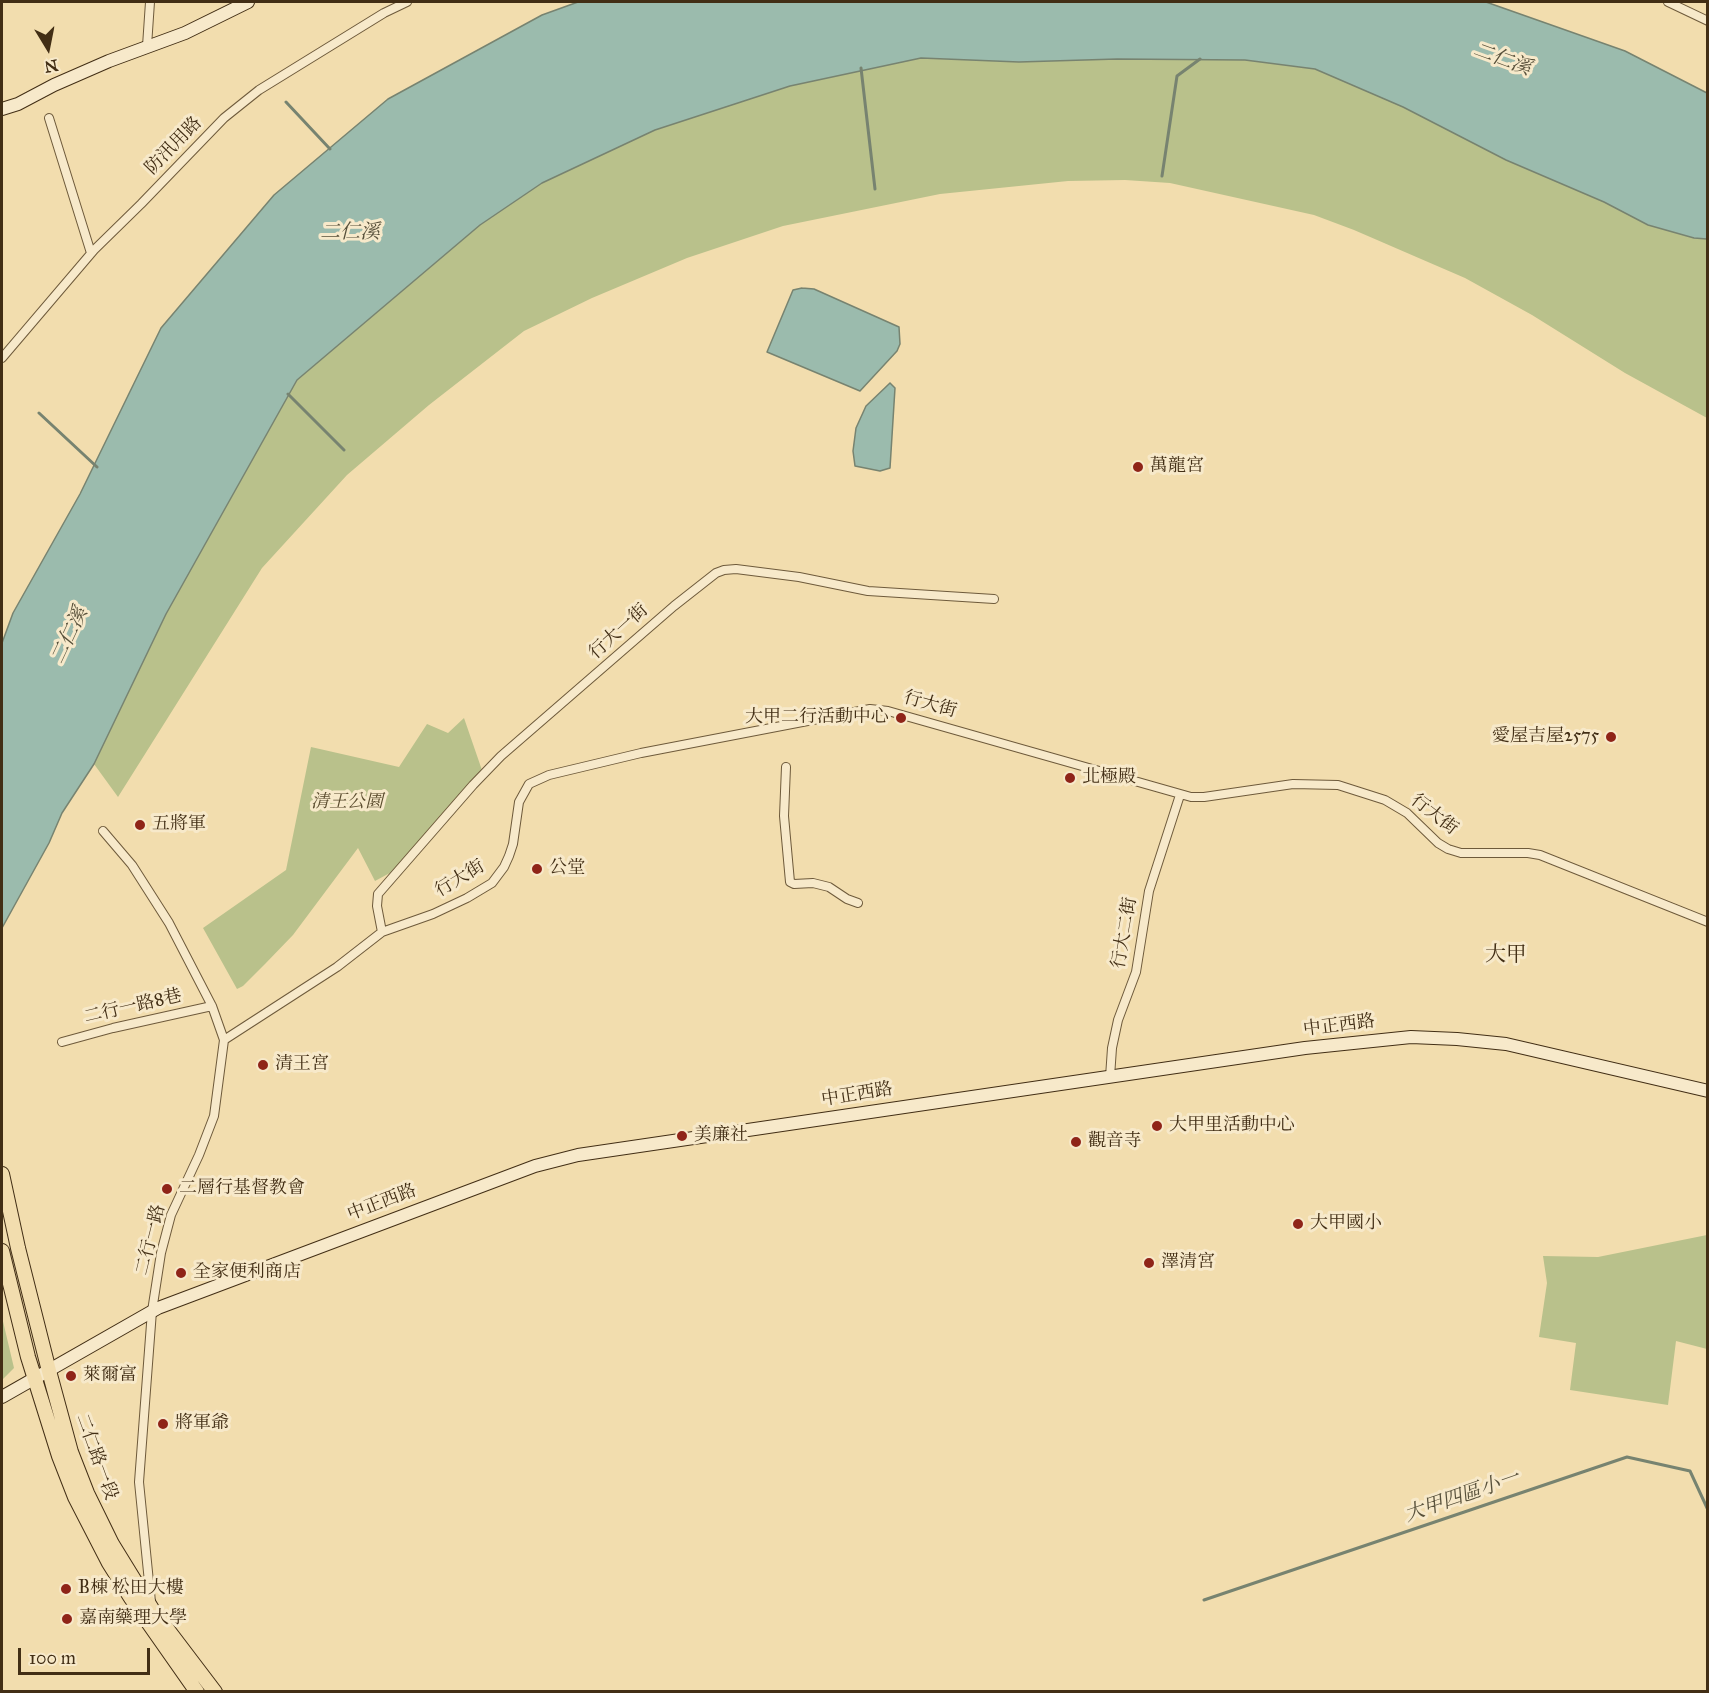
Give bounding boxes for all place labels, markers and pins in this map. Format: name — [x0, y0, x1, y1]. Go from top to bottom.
place label: 萬龍宮 — [1150, 456, 1204, 478]
marker: 萬龍宮 — [1131, 460, 1145, 474]
place label: 大甲二行活動中心 — [745, 707, 889, 729]
marker: 大甲二行活動中心 — [894, 711, 908, 725]
place label: 愛屋吉屋2575 — [1492, 726, 1599, 748]
marker: 愛屋吉屋2575 — [1604, 730, 1618, 744]
place label: 北極殿 — [1082, 767, 1136, 789]
marker: 北極殿 — [1063, 771, 1077, 785]
place label: 五將軍 — [152, 814, 206, 836]
marker: 五將軍 — [133, 818, 147, 832]
place label: 公堂 — [549, 858, 585, 880]
marker: 公堂 — [530, 862, 544, 876]
place label: 清王宮 — [275, 1054, 329, 1076]
marker: 清王宮 — [256, 1058, 270, 1072]
place label: 大甲里活動中心 — [1169, 1115, 1295, 1137]
marker: 大甲里活動中心 — [1150, 1119, 1164, 1133]
place label: 美廉社 — [694, 1125, 748, 1147]
marker: 美廉社 — [675, 1129, 689, 1143]
place label: 觀音寺 — [1088, 1131, 1142, 1153]
marker: 觀音寺 — [1069, 1135, 1083, 1149]
place label: 二層行基督教會 — [179, 1178, 305, 1200]
marker: 二層行基督教會 — [160, 1182, 174, 1196]
place label: 大甲國小 — [1310, 1213, 1382, 1235]
marker: 大甲國小 — [1291, 1217, 1305, 1231]
place label: 澤清宮 — [1161, 1252, 1215, 1274]
marker: 澤清宮 — [1142, 1256, 1156, 1270]
place label: 全家便利商店 — [193, 1262, 301, 1284]
marker: 全家便利商店 — [174, 1266, 188, 1280]
place label: 萊爾富 — [83, 1365, 137, 1387]
marker: 萊爾富 — [64, 1369, 78, 1383]
place label: 將軍爺 — [175, 1413, 229, 1435]
marker: 將軍爺 — [156, 1417, 170, 1431]
place label: B棟 松田大樓 — [78, 1578, 184, 1600]
marker: B棟 松田大樓 — [59, 1582, 73, 1596]
place label: 嘉南藥理大學 — [79, 1608, 187, 1630]
marker: 嘉南藥理大學 — [60, 1612, 74, 1626]

